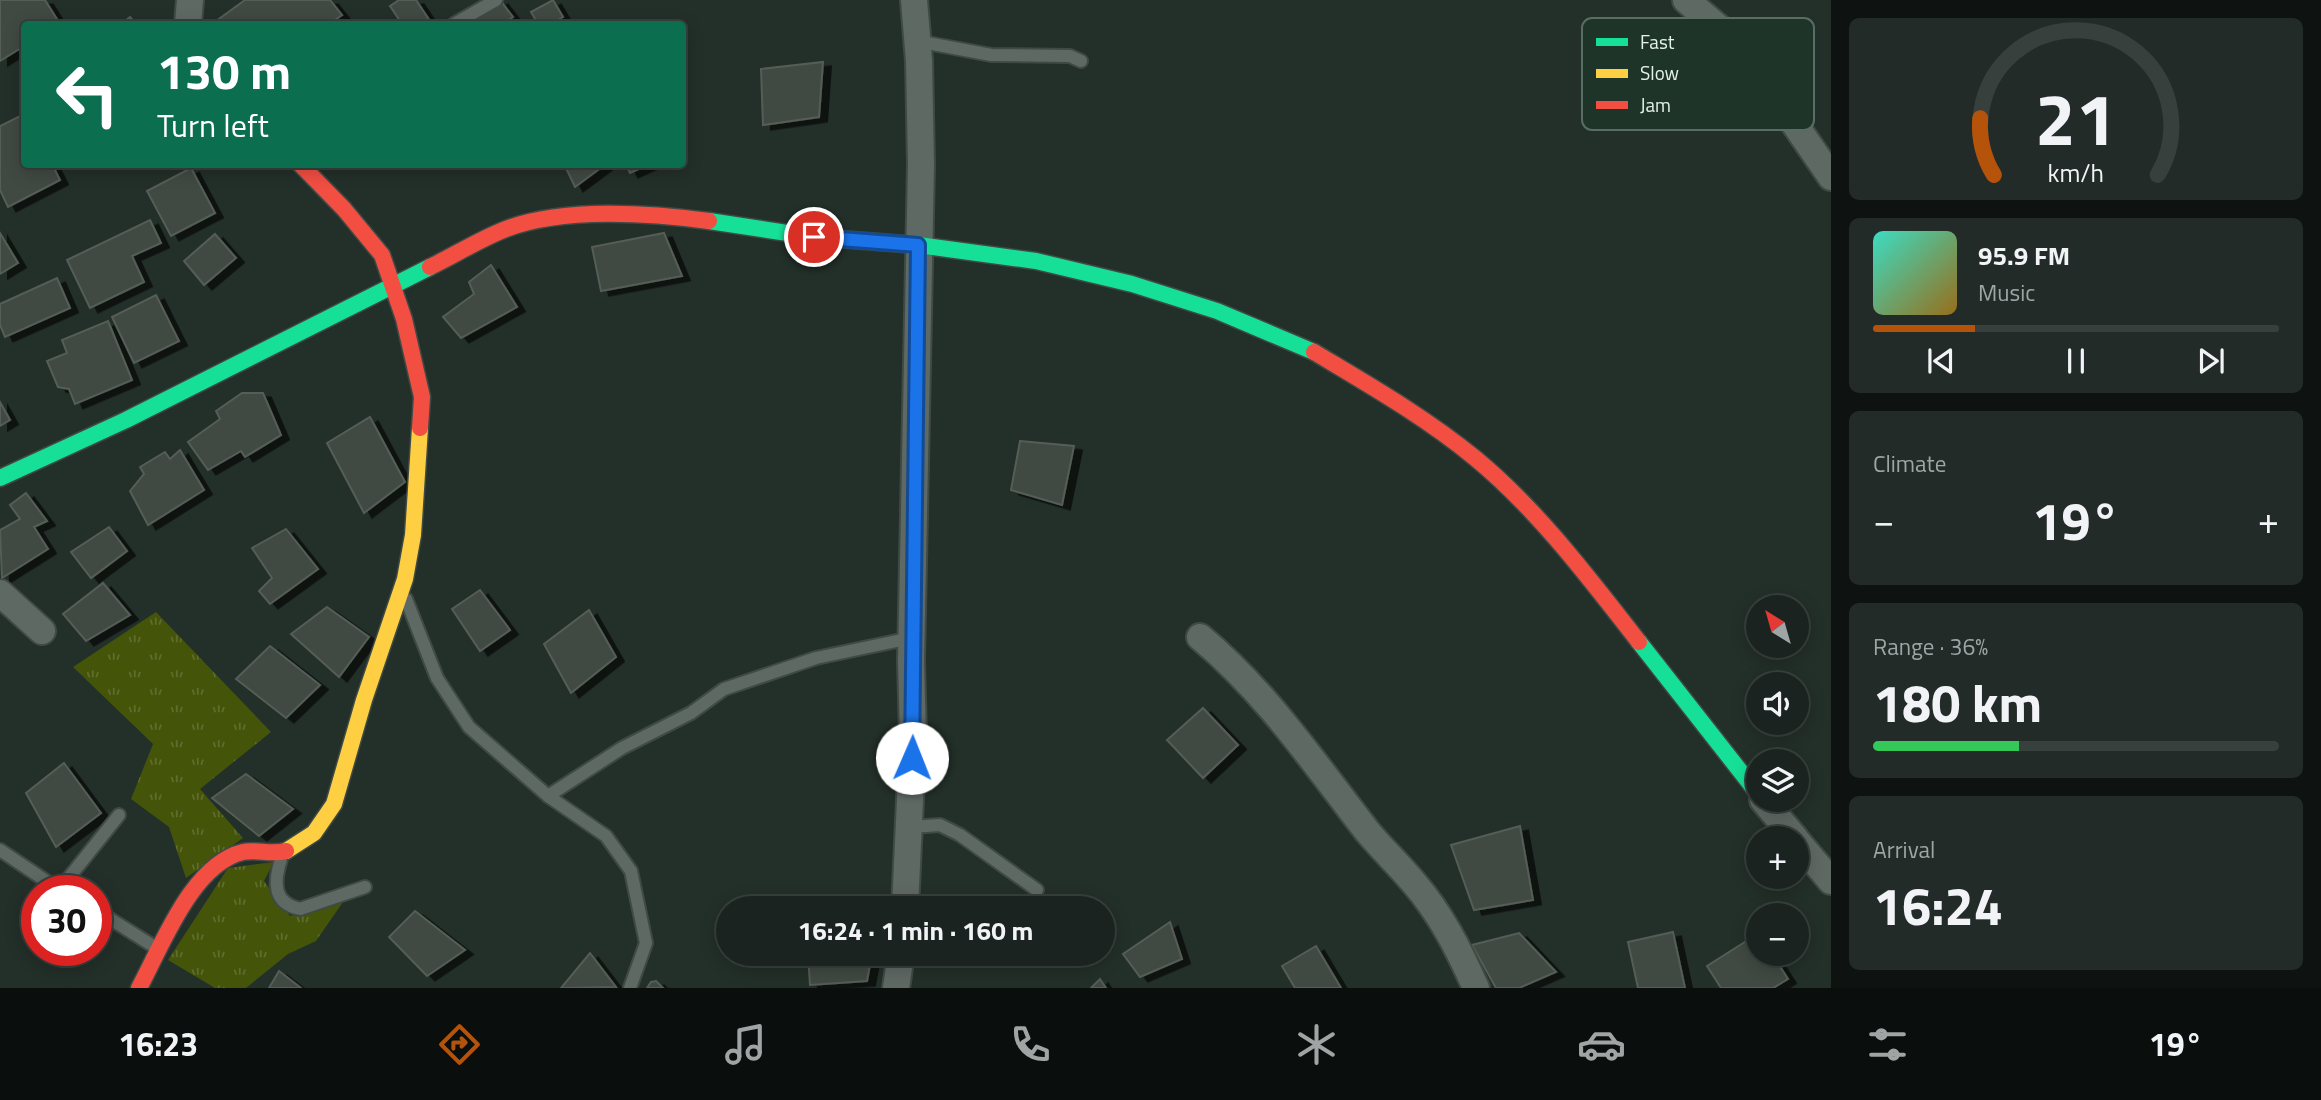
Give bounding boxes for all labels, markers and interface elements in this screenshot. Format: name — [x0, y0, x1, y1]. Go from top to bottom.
legend — [1582, 18, 1814, 130]
text: Fast — [1640, 27, 1675, 56]
text: 130 m — [157, 33, 291, 108]
icon: left — [42, 49, 133, 140]
text: Slow — [1640, 58, 1679, 87]
text: 21 — [2035, 63, 2117, 173]
text: Jam — [1640, 90, 1671, 119]
text: Turn left — [157, 101, 269, 149]
text: km/h — [2048, 154, 2104, 192]
pin — [784, 207, 844, 267]
icon: arrive — [795, 218, 833, 256]
text: 95.9 FM — [1978, 236, 2070, 275]
text: Music — [1978, 275, 2035, 310]
icon: previous — [1922, 342, 1960, 380]
icon: pause — [2057, 342, 2095, 380]
icon: next — [2192, 342, 2230, 380]
text: Climate — [1873, 446, 1946, 481]
text: 19° — [2032, 481, 2120, 560]
text: − — [1873, 491, 1894, 549]
text: + — [2258, 491, 2279, 549]
north arrow — [1746, 595, 1810, 658]
map controls — [1746, 595, 1809, 966]
text: Range · 36% — [1873, 629, 1988, 664]
text: 180 km — [1873, 663, 2042, 742]
button: sound — [1746, 672, 1809, 735]
position arrow — [875, 721, 949, 795]
button: layers — [1746, 749, 1809, 812]
button: + — [1746, 826, 1809, 889]
text: Arrival — [1873, 832, 1935, 867]
text: 16:24 — [1873, 866, 2003, 945]
speed limit sign: 30 — [21, 875, 112, 966]
button: − — [1746, 903, 1809, 966]
text: 16:24 · 1 min · 160 m — [798, 911, 1033, 950]
text: 16:23 — [118, 1020, 198, 1068]
icon: directions — [435, 1020, 484, 1069]
icon: music — [721, 1020, 770, 1069]
icon: phone — [1006, 1020, 1055, 1069]
icon: climate — [1292, 1020, 1341, 1069]
icon: car — [1577, 1020, 1626, 1069]
icon: filters — [1863, 1020, 1912, 1069]
text: 19° — [2149, 1020, 2203, 1068]

